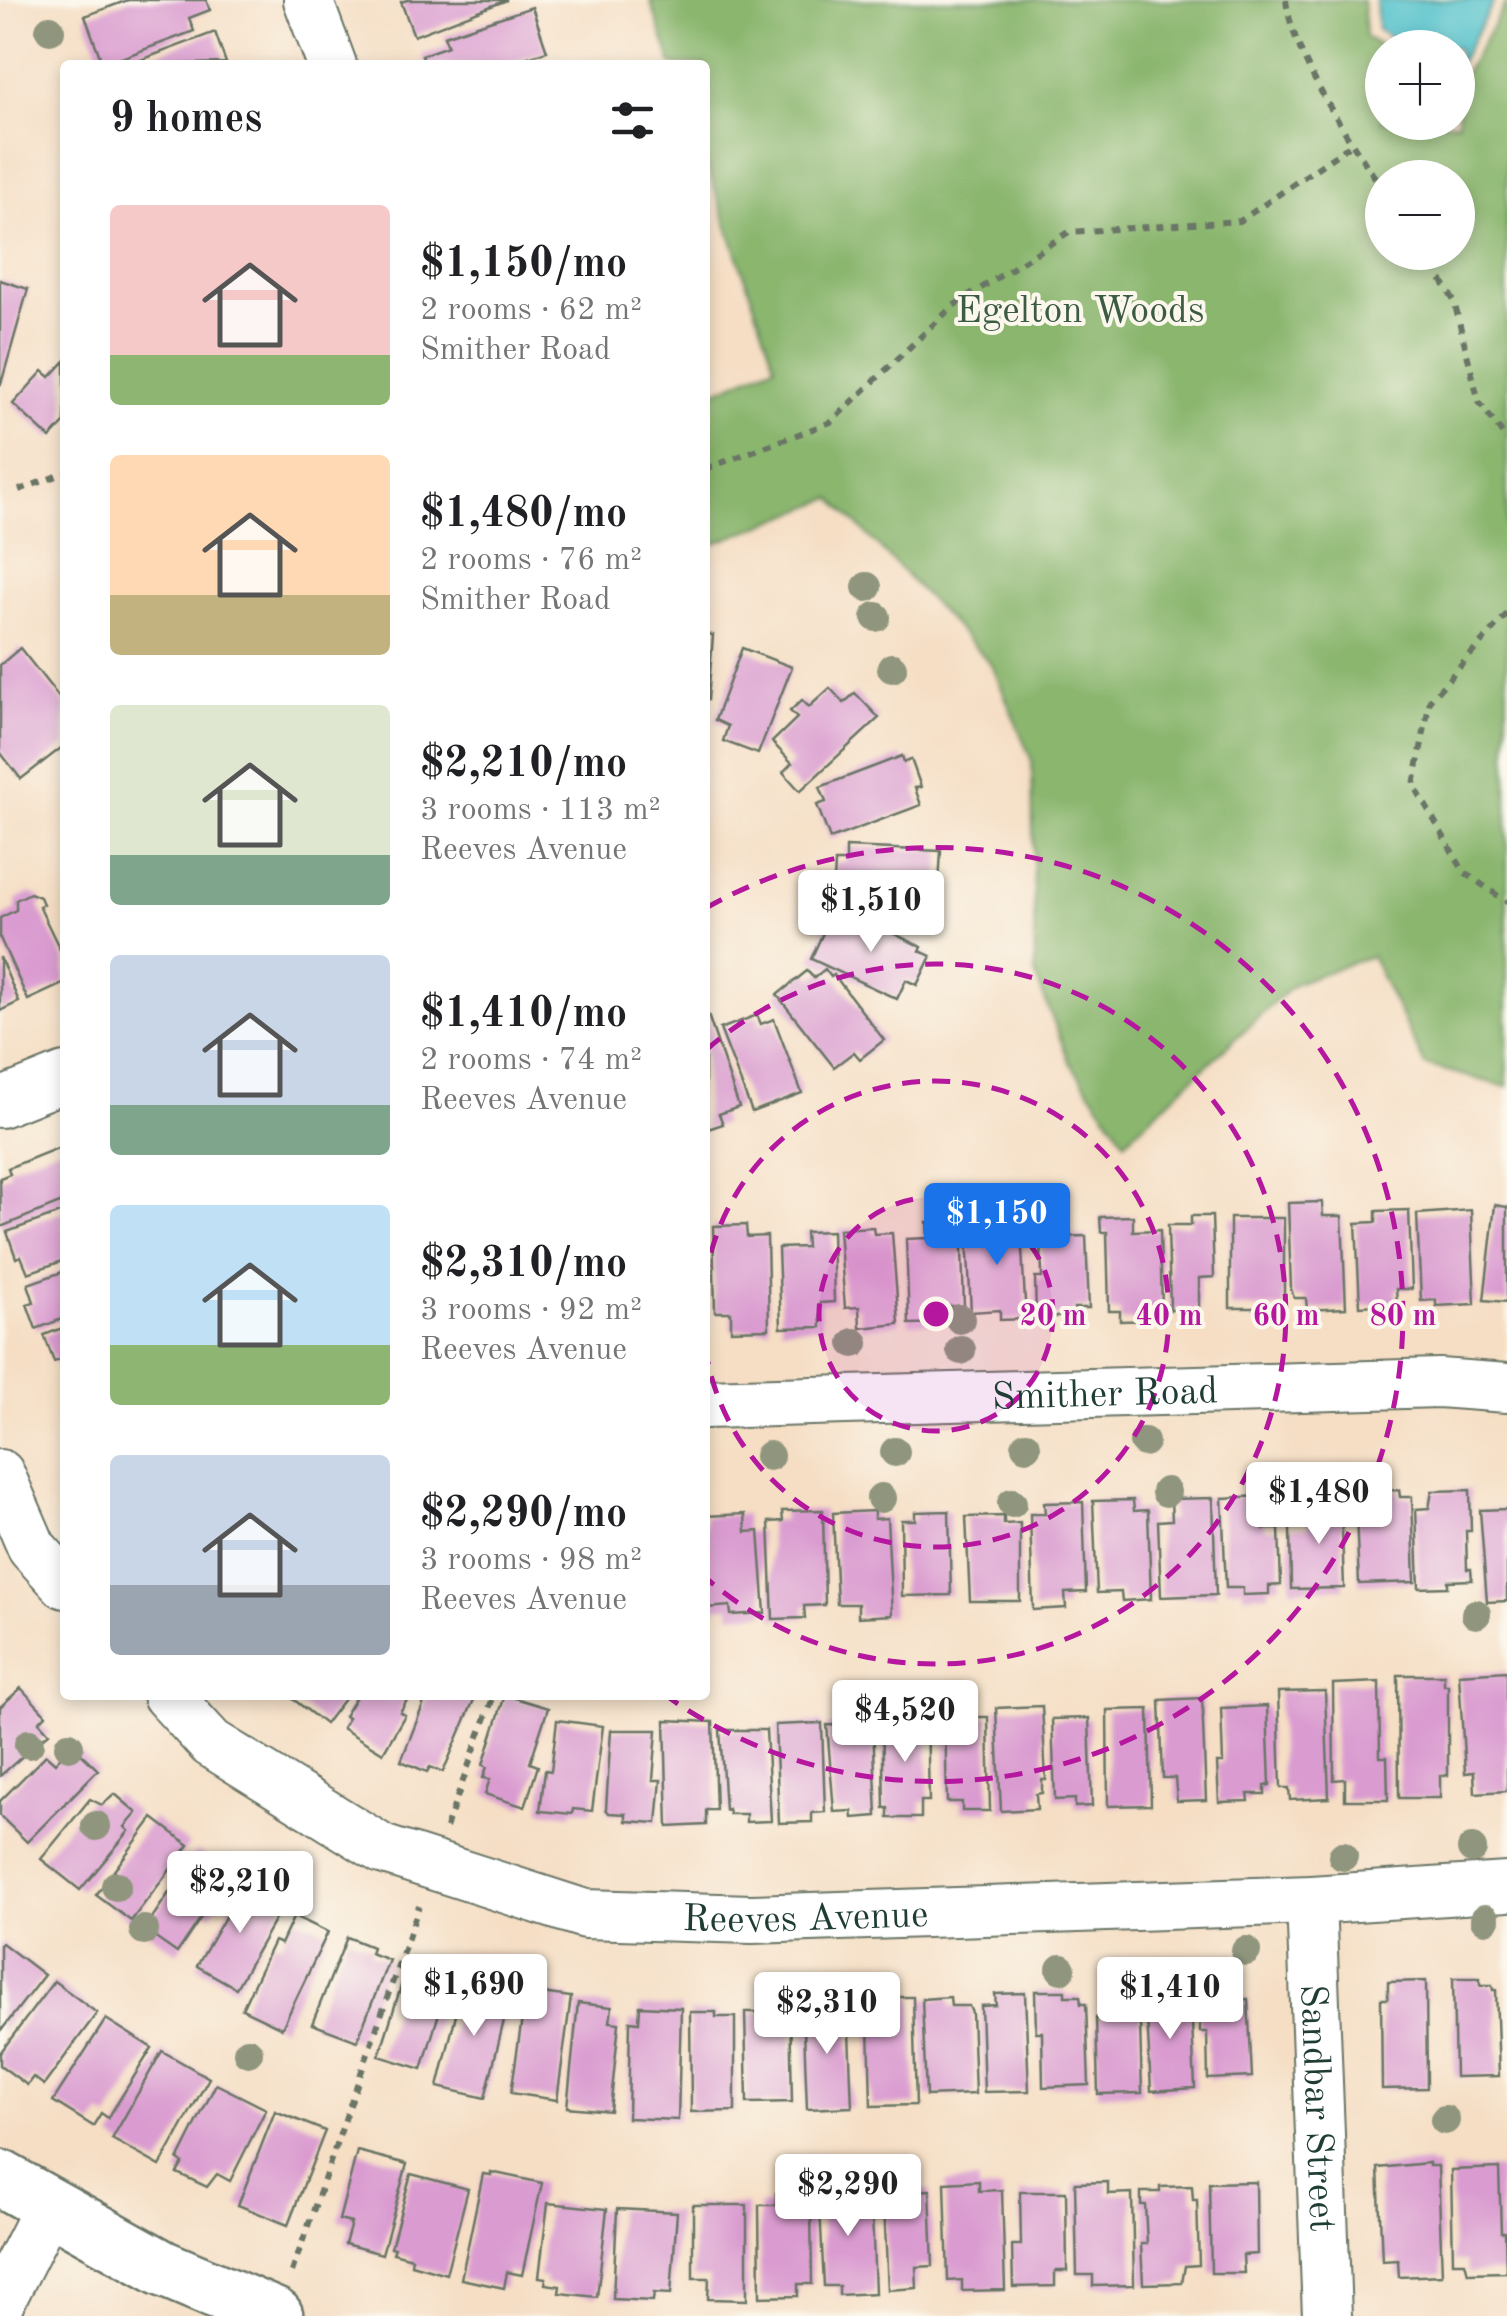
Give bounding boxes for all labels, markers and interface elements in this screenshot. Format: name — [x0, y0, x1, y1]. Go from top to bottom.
map controls — [1365, 30, 1475, 270]
button: + — [1365, 30, 1475, 140]
icon: filters — [605, 93, 660, 148]
text: 9 homes — [110, 99, 262, 141]
button: − — [1365, 160, 1475, 270]
text: $1,150/mo — [420, 244, 627, 286]
icon: home — [190, 245, 310, 365]
park label: Egelton Woods — [956, 293, 1204, 331]
text: 2 rooms · 62 m² — [420, 295, 642, 327]
text: Smither Road — [420, 335, 611, 367]
text: $1,480/mo — [420, 494, 627, 536]
icon: home — [190, 495, 310, 615]
text: 2 rooms · 76 m² — [420, 545, 642, 577]
text: Smither Road — [420, 585, 611, 617]
text: $2,210/mo — [420, 744, 627, 786]
icon: home — [190, 745, 310, 865]
text: 3 rooms · 113 m² — [420, 795, 661, 827]
text: Reeves Avenue — [420, 835, 627, 867]
pin: $1,510 — [790, 870, 952, 955]
text: $1,510 — [820, 886, 922, 918]
text: $1,410/mo — [420, 994, 627, 1036]
icon: home — [190, 995, 310, 1115]
text: 2 rooms · 74 m² — [420, 1045, 642, 1077]
text: Reeves Avenue — [420, 1085, 627, 1117]
pin: $1,150 — [916, 1183, 1078, 1268]
text: $1,150 — [946, 1199, 1048, 1231]
text: $2,310/mo — [420, 1244, 627, 1286]
icon: home — [190, 1245, 310, 1365]
text: 3 rooms · 92 m² — [420, 1295, 642, 1327]
centre of rings — [918, 1296, 954, 1332]
text: 20 m — [1019, 1302, 1087, 1332]
text: 40 m — [1135, 1302, 1203, 1332]
text: 60 m — [1252, 1302, 1320, 1332]
text: 80 m — [1369, 1302, 1437, 1332]
text: Reeves Avenue — [420, 1335, 627, 1367]
street label: Smither Road — [991, 1373, 1219, 1418]
pin: $1,480 — [1238, 1462, 1400, 1547]
text: $1,480 — [1268, 1478, 1370, 1510]
text: $2,290/mo — [420, 1494, 627, 1536]
icon: home — [190, 1495, 310, 1615]
text: 3 rooms · 98 m² — [420, 1545, 642, 1577]
text: Reeves Avenue — [420, 1585, 627, 1617]
pin: $4,520 — [824, 1680, 986, 1765]
text: $4,520 — [854, 1696, 956, 1728]
pin: $2,210 — [159, 1851, 321, 1936]
text: $2,210 — [189, 1867, 291, 1899]
street label: Reeves Avenue — [682, 1897, 929, 1941]
pin: $1,690 — [393, 1954, 555, 2039]
pin: $1,410 — [1089, 1957, 1251, 2042]
text: $1,690 — [423, 1970, 525, 2002]
pin: $2,310 — [746, 1972, 908, 2057]
text: $1,410 — [1119, 1973, 1221, 2005]
street label: Sandbar Street — [1292, 1983, 1340, 2233]
text: $2,310 — [776, 1988, 878, 2020]
pin: $2,290 — [767, 2154, 929, 2239]
text: $2,290 — [797, 2170, 899, 2202]

